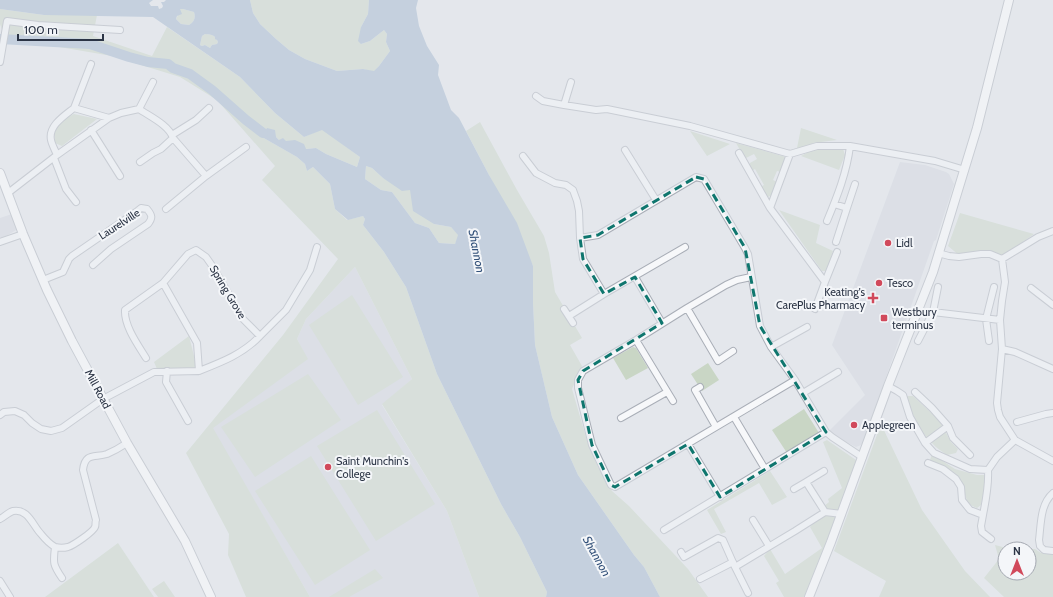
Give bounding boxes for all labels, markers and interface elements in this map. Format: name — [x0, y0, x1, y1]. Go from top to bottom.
scale bar — [18, 16, 103, 42]
text: 100 m — [24, 22, 58, 37]
street label: Laurelville — [96, 205, 143, 243]
water label: Shannon — [465, 228, 489, 274]
place label: Lidl — [896, 236, 913, 250]
marker: Lidl — [883, 238, 893, 248]
street label: Spring Grove — [207, 263, 250, 322]
place label: Tesco — [887, 276, 913, 290]
marker: Tesco — [874, 278, 884, 288]
place label: Keating's CarePlus Pharmacy — [776, 285, 865, 312]
marker: Keating's CarePlus Pharmacy — [868, 293, 878, 303]
place label: Westbury terminus — [892, 305, 937, 332]
marker: Westbury terminus — [879, 313, 889, 323]
street label: Mill Road — [82, 367, 114, 411]
place label: Applegreen — [862, 418, 915, 432]
marker: Applegreen — [849, 420, 859, 430]
place label: Saint Munchin's College — [336, 454, 409, 481]
marker: Saint Munchin's College — [323, 462, 333, 472]
water label: Shannon — [580, 533, 614, 579]
north arrow — [997, 541, 1037, 581]
text: N — [1013, 544, 1021, 558]

